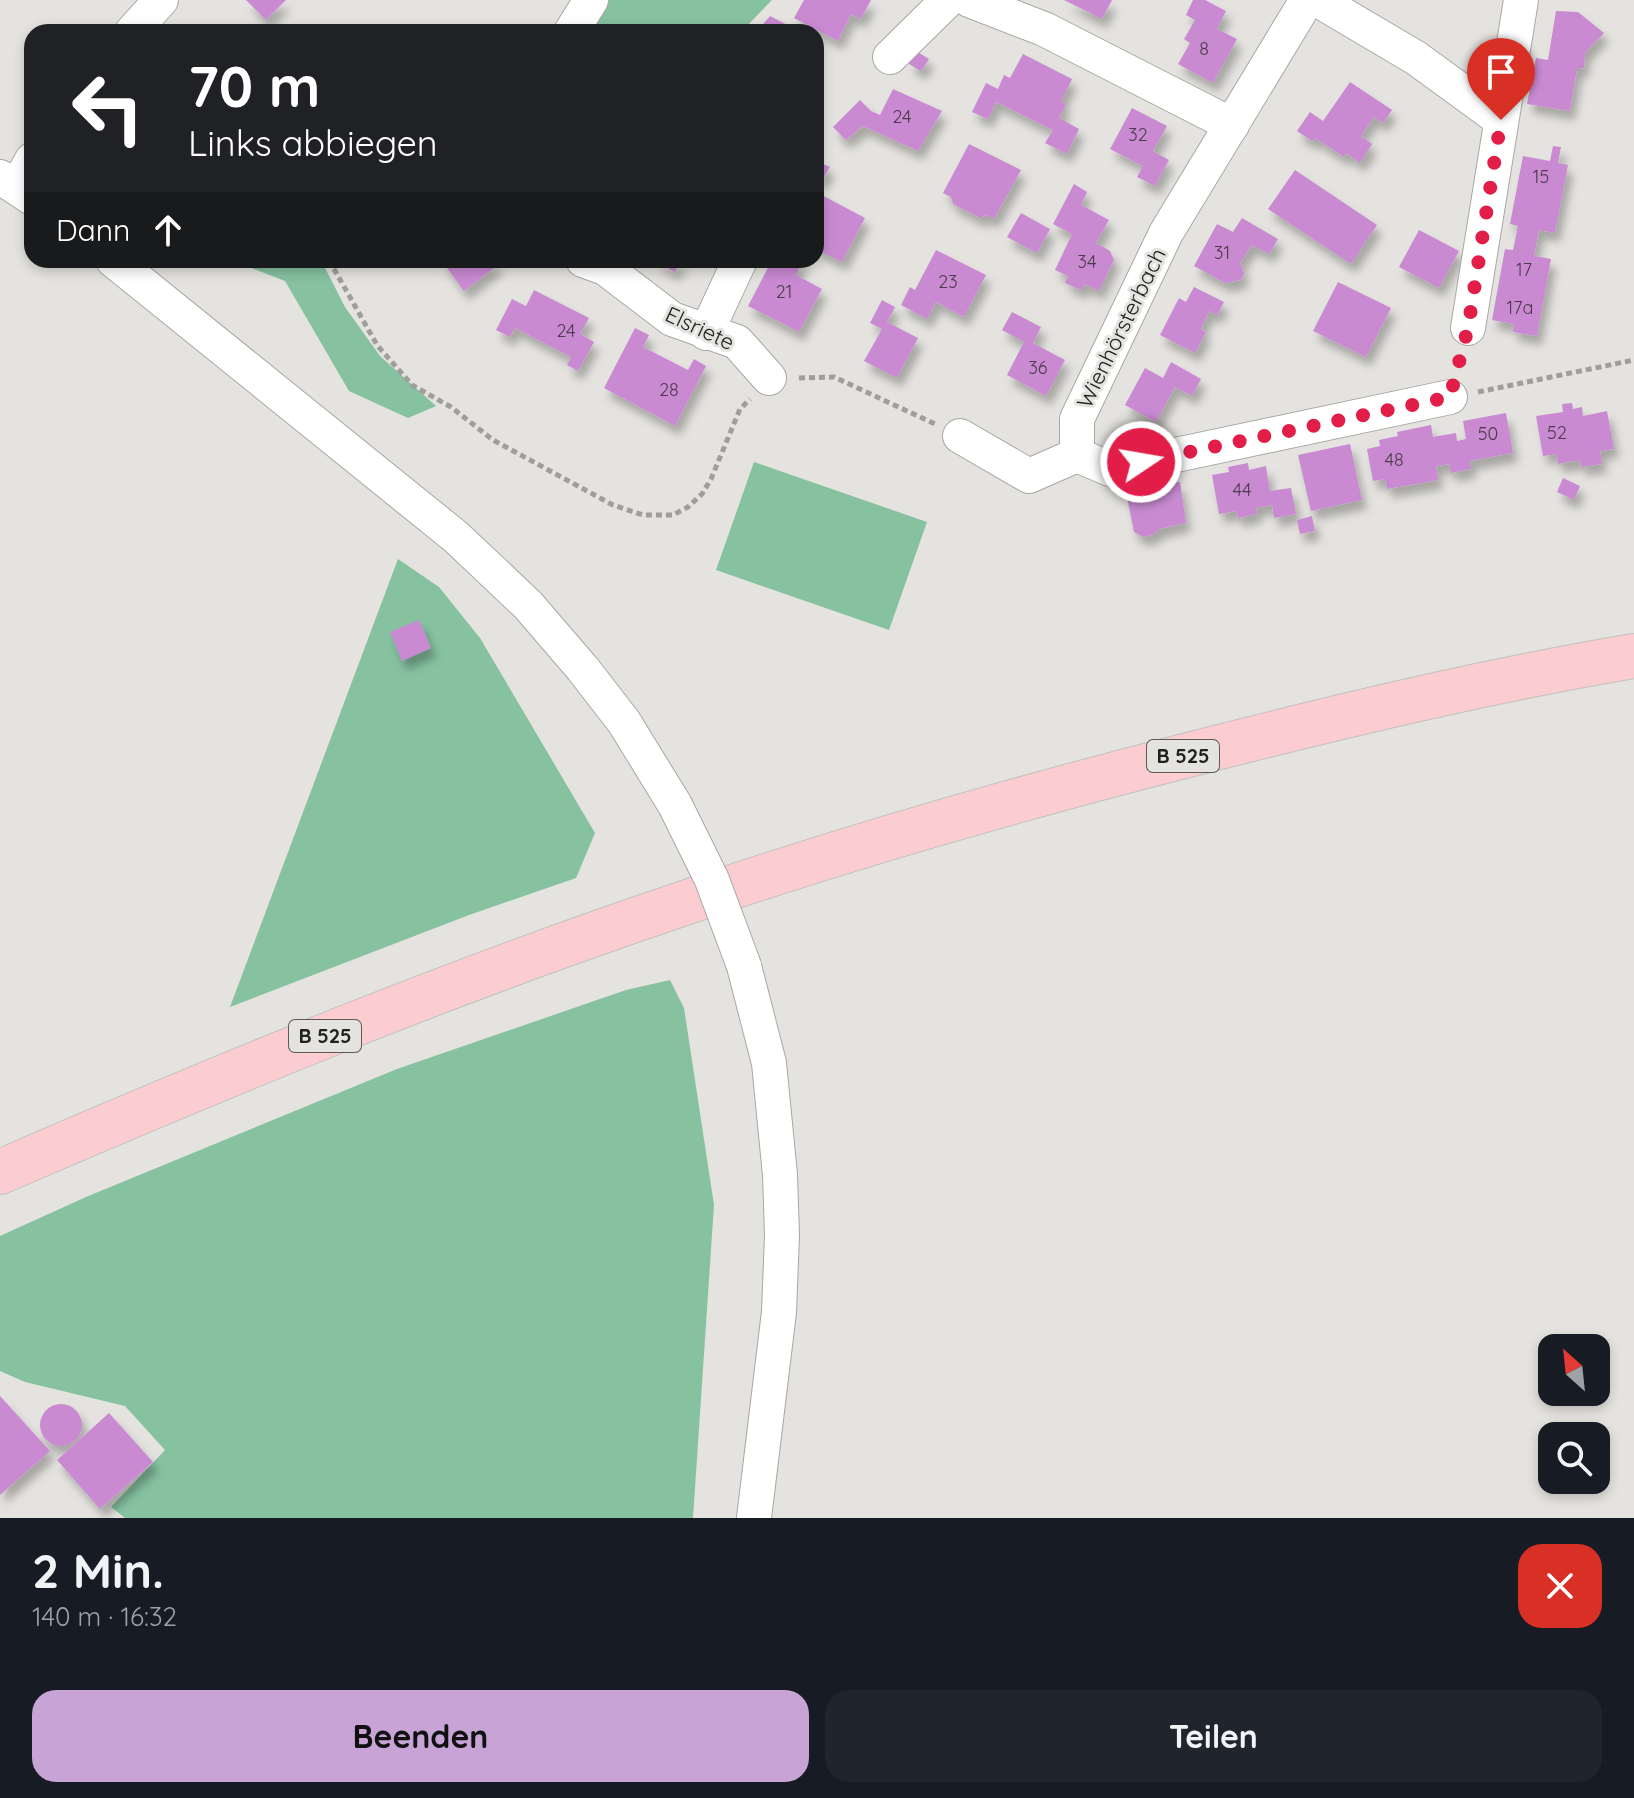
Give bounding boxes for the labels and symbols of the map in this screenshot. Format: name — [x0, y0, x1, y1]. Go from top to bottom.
house number: 8 — [1199, 37, 1209, 60]
pin — [1467, 38, 1535, 120]
house number: 24 — [892, 105, 912, 128]
house number: 32 — [1128, 123, 1148, 146]
house number: 15 — [1533, 165, 1549, 188]
house number: 31 — [1214, 241, 1230, 264]
street label: Wienhörsterbach — [1070, 243, 1172, 413]
house number: 34 — [1078, 250, 1096, 273]
house number: 17 — [1516, 258, 1532, 281]
house number: 23 — [938, 270, 958, 293]
house number: 21 — [776, 280, 792, 303]
house number: 17a — [1507, 296, 1533, 319]
street label: Elsriete — [661, 300, 739, 356]
house number: 24 — [556, 319, 576, 342]
house number: 36 — [1028, 356, 1048, 379]
house number: 28 — [659, 378, 679, 401]
position arrow — [1099, 420, 1183, 504]
house number: 52 — [1547, 421, 1567, 444]
house number: 50 — [1478, 422, 1498, 445]
house number: 48 — [1384, 448, 1404, 471]
house number: 44 — [1233, 478, 1251, 501]
road number: B 525 — [1147, 740, 1219, 772]
road number: B 525 — [289, 1020, 361, 1052]
north arrow — [1538, 1334, 1610, 1406]

